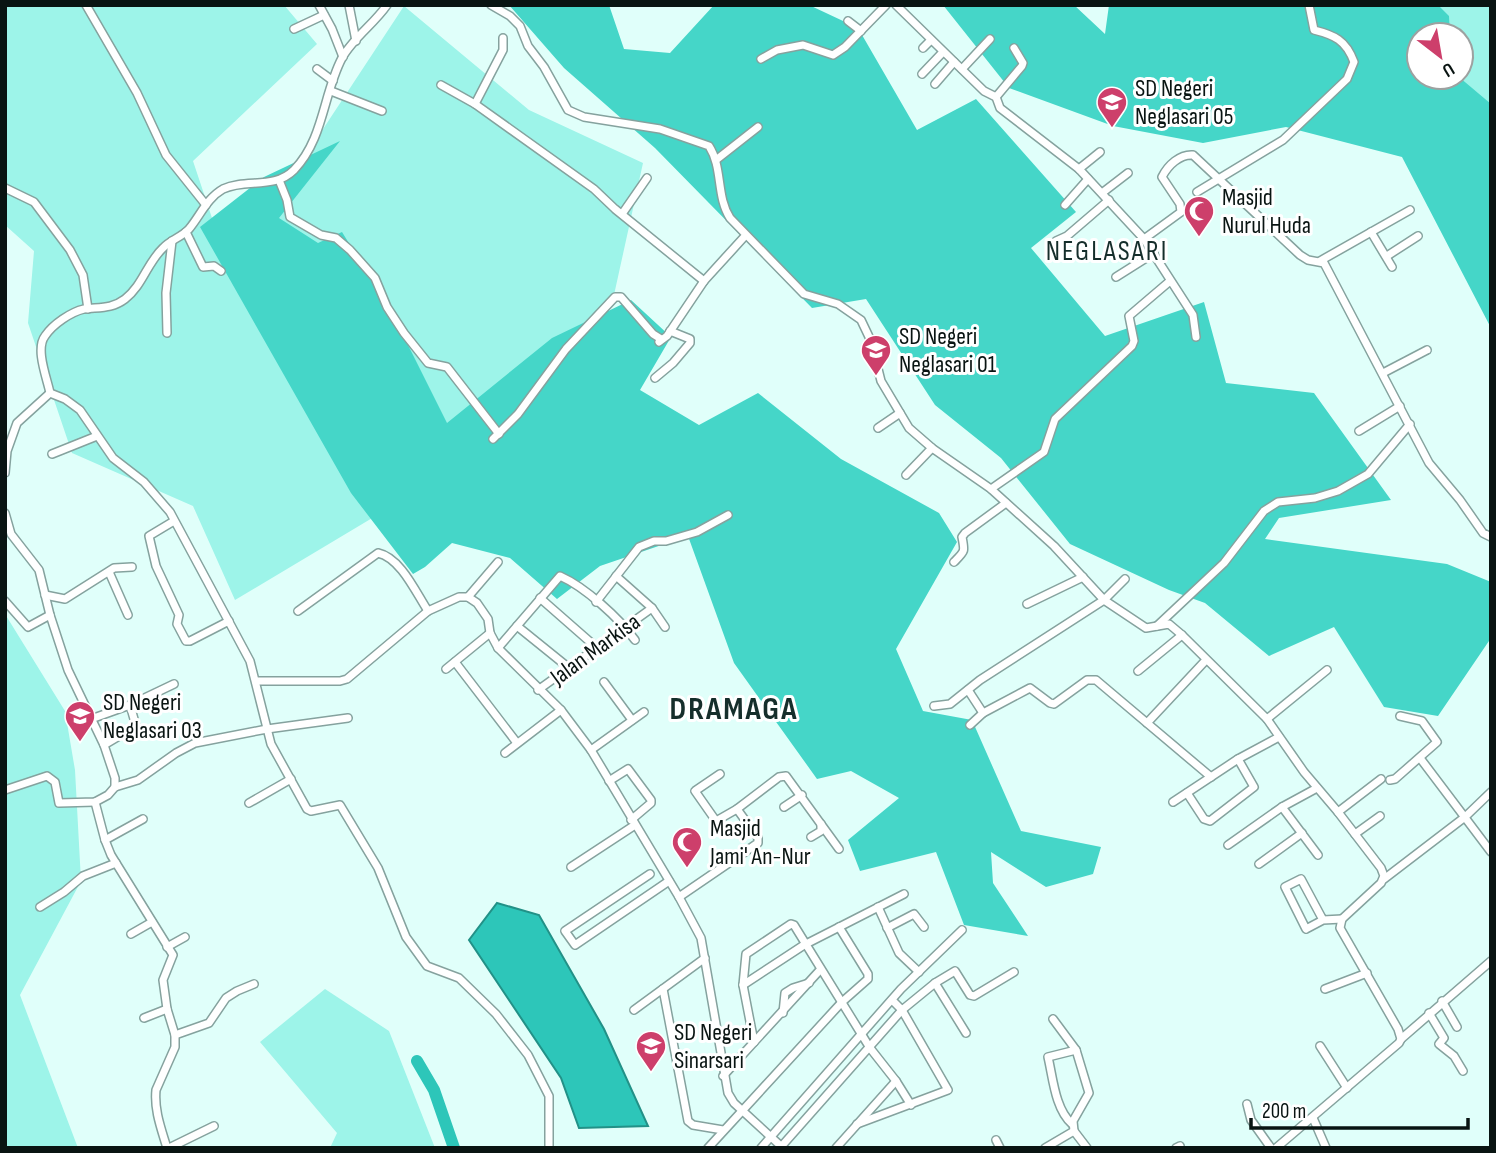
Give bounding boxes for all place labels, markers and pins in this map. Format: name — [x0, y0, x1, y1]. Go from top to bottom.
place label: SD Negeri Neglasari 05 — [1135, 74, 1233, 131]
school or university icon: SD Negeri Neglasari 05 — [1095, 85, 1129, 129]
place label: Masjid Nurul Huda — [1222, 183, 1311, 240]
mosque icon: Masjid Nurul Huda — [1182, 194, 1216, 238]
place label: SD Negeri Neglasari 01 — [899, 322, 997, 379]
school or university icon: SD Negeri Neglasari 01 — [859, 333, 893, 377]
place label: SD Negeri Neglasari 03 — [103, 688, 202, 745]
school or university icon: SD Negeri Neglasari 03 — [63, 699, 97, 743]
place label: Masjid Jami' An-Nur — [709, 814, 811, 871]
mosque icon: Masjid Jami' An-Nur — [670, 825, 704, 869]
place label: SD Negeri Sinarsari — [674, 1018, 752, 1075]
school or university icon: SD Negeri Sinarsari — [634, 1029, 668, 1073]

